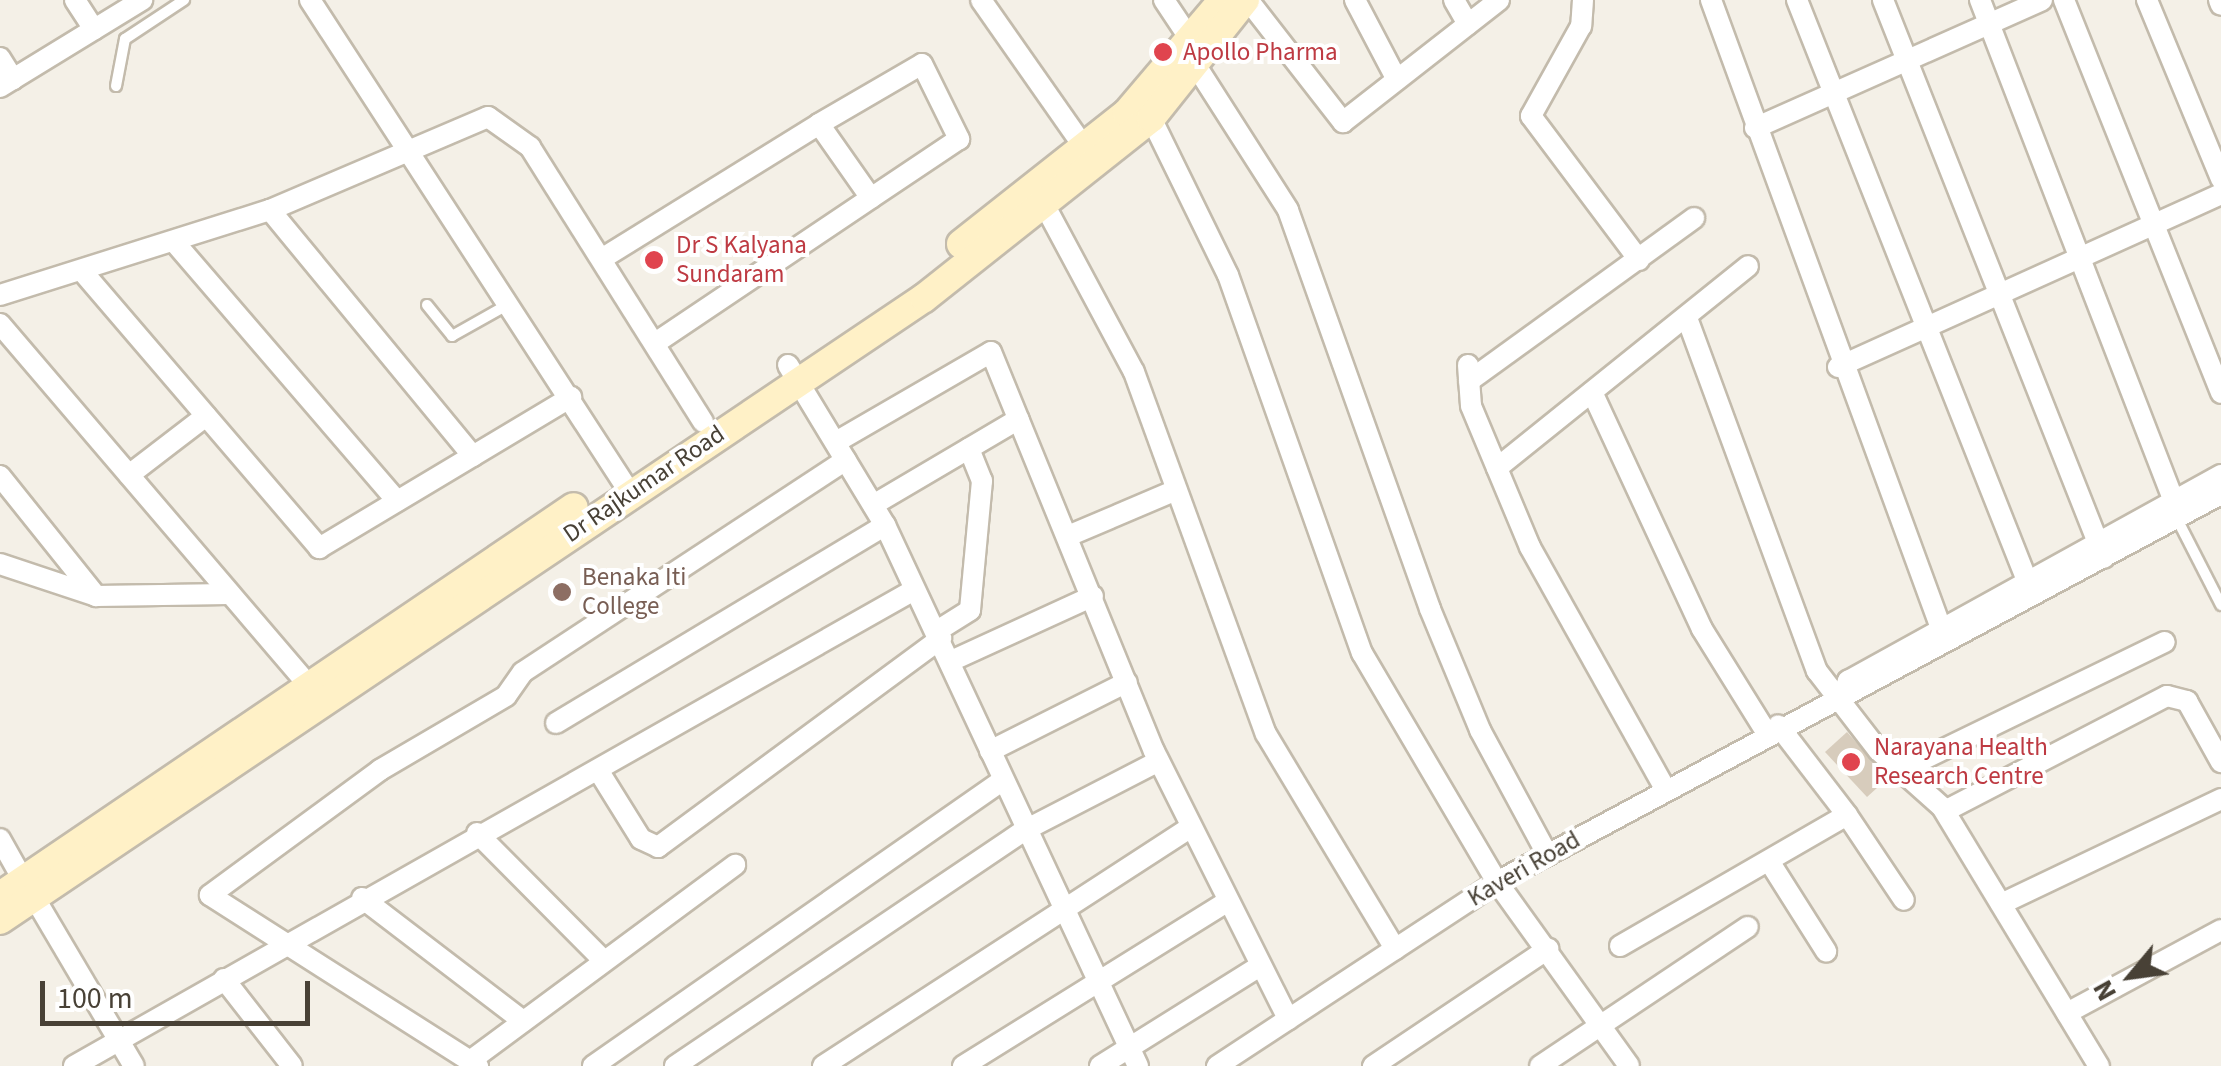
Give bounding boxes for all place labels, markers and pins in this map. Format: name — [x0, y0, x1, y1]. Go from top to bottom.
place label: Apollo Pharma — [1183, 37, 1338, 67]
marker: Apollo Pharma — [1152, 41, 1174, 63]
place label: Dr S Kalyana Sundaram — [676, 231, 807, 290]
marker: Dr S Kalyana Sundaram — [641, 247, 667, 273]
place label: Benaka Iti College — [582, 563, 686, 622]
marker: Benaka Iti College — [551, 581, 573, 603]
place label: Narayana Health Research Centre — [1874, 733, 2048, 792]
marker: Narayana Health Research Centre — [1838, 749, 1864, 775]

